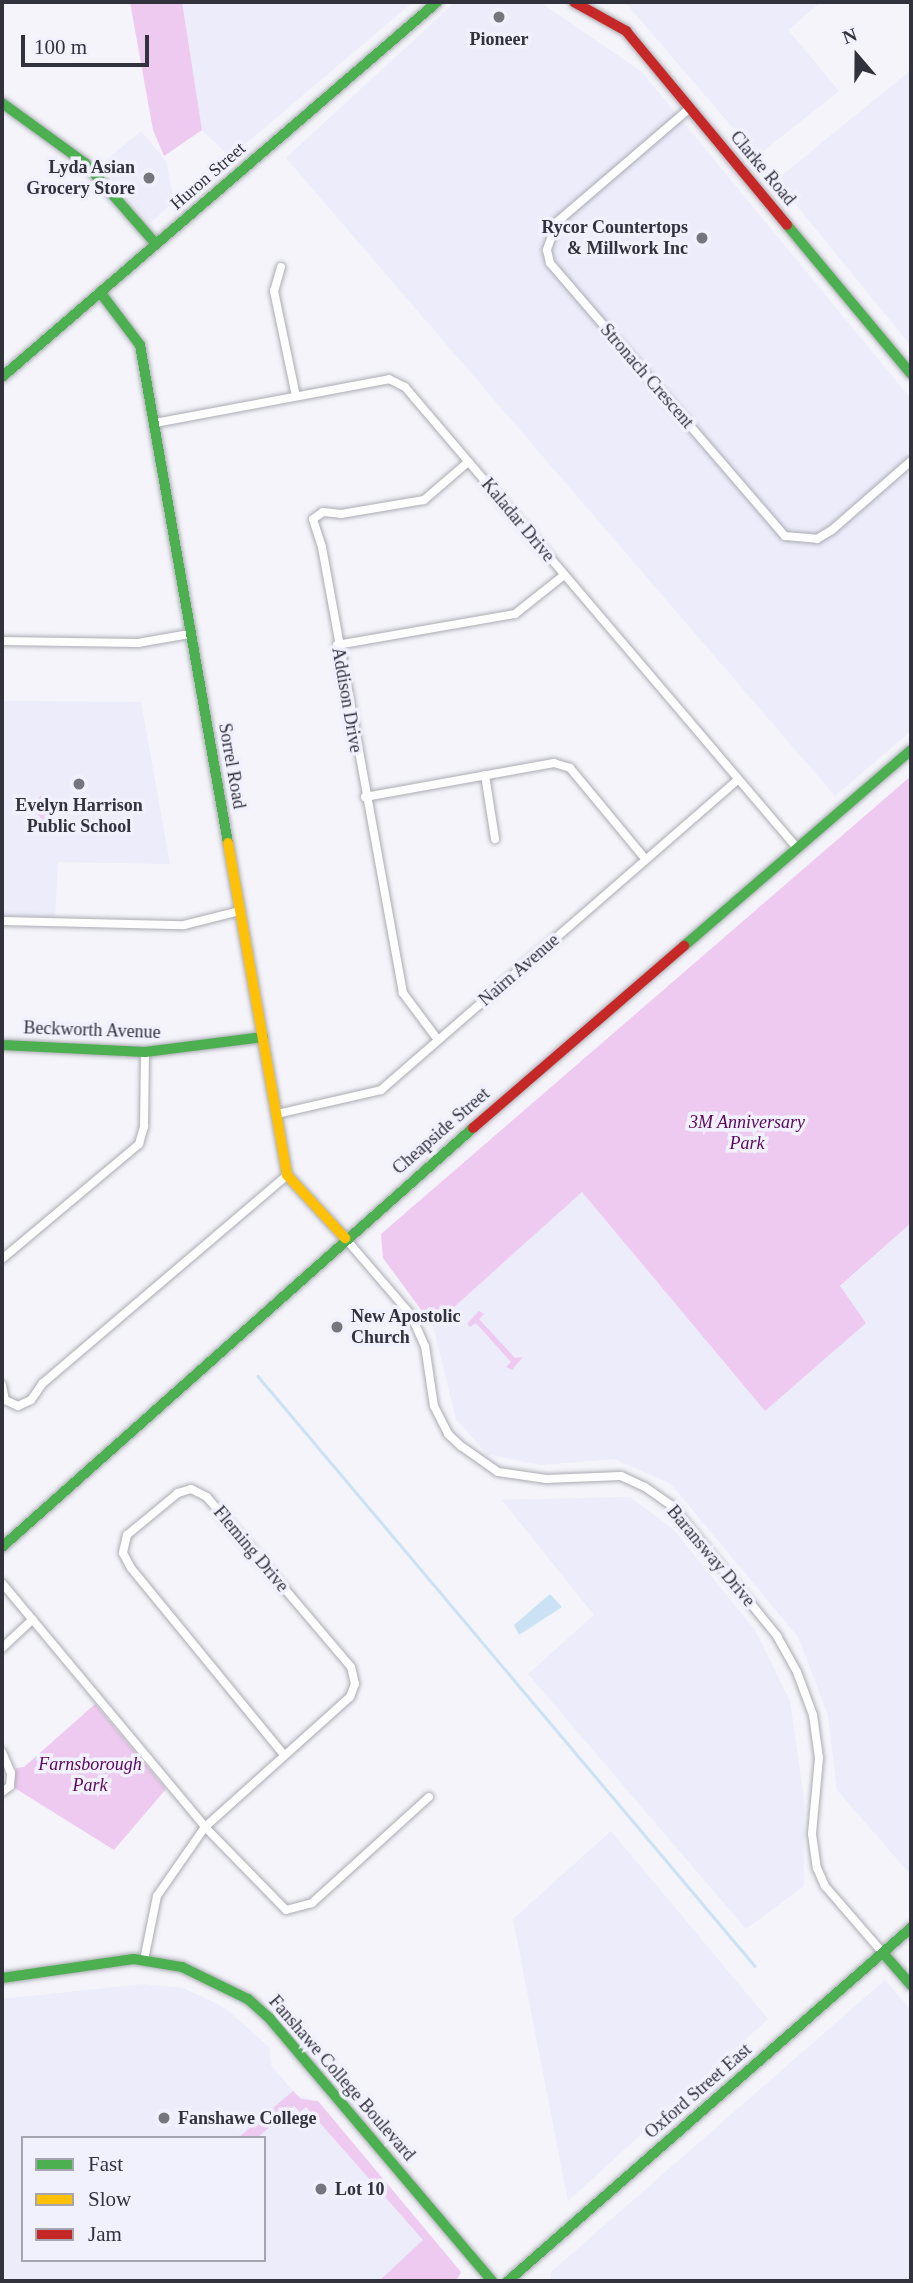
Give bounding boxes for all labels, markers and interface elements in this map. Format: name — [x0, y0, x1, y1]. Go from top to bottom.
marker: Pioneer — [491, 9, 507, 25]
scale bar — [24, 21, 152, 65]
north arrow — [822, 21, 892, 91]
text: N — [840, 24, 860, 48]
place label: Pioneer — [470, 28, 528, 50]
text: 100 m — [34, 35, 87, 59]
street label: Clarke Road — [726, 126, 800, 210]
street label: Huron Street — [166, 138, 250, 214]
place label: Lyda Asian Grocery Store — [26, 157, 135, 200]
marker: Lyda Asian Grocery Store — [141, 170, 157, 186]
place label: Rycor Countertops & Millwork Inc — [541, 217, 688, 260]
marker: Rycor Countertops & Millwork Inc — [694, 230, 710, 246]
street label: Stronach Crescent — [596, 319, 698, 433]
street label: Kaladar Drive — [477, 474, 559, 566]
street label: Addison Drive — [327, 646, 367, 754]
street label: Sorrel Road — [214, 722, 250, 810]
marker: Evelyn Harrison Public School — [71, 776, 87, 792]
place label: Evelyn Harrison Public School — [15, 795, 143, 838]
street label: Nairn Avenue — [474, 929, 564, 1011]
street label: Beckworth Avenue — [23, 1017, 161, 1043]
street label: Cheapside Street — [388, 1083, 494, 1179]
park label: 3M Anniversary Park — [689, 1112, 805, 1154]
place label: New Apostolic Church — [351, 1306, 461, 1348]
marker: New Apostolic Church — [329, 1319, 345, 1335]
street label: Baransway Drive — [662, 1501, 760, 1611]
street label: Fleming Drive — [209, 1502, 293, 1596]
park label: Farnsborough Park — [38, 1754, 142, 1796]
street label: Fanshawe College Boulevard — [264, 1991, 420, 2165]
street label: Oxford Street East — [640, 2039, 756, 2143]
place label: Fanshawe College — [178, 2107, 316, 2129]
marker: Fanshawe College — [156, 2110, 172, 2126]
legend — [21, 2136, 266, 2262]
text: Fast — [88, 2152, 123, 2176]
place label: Lot 10 — [335, 2178, 384, 2200]
marker: Lot 10 — [313, 2181, 329, 2197]
text: Slow — [88, 2187, 131, 2211]
text: Jam — [88, 2222, 122, 2246]

